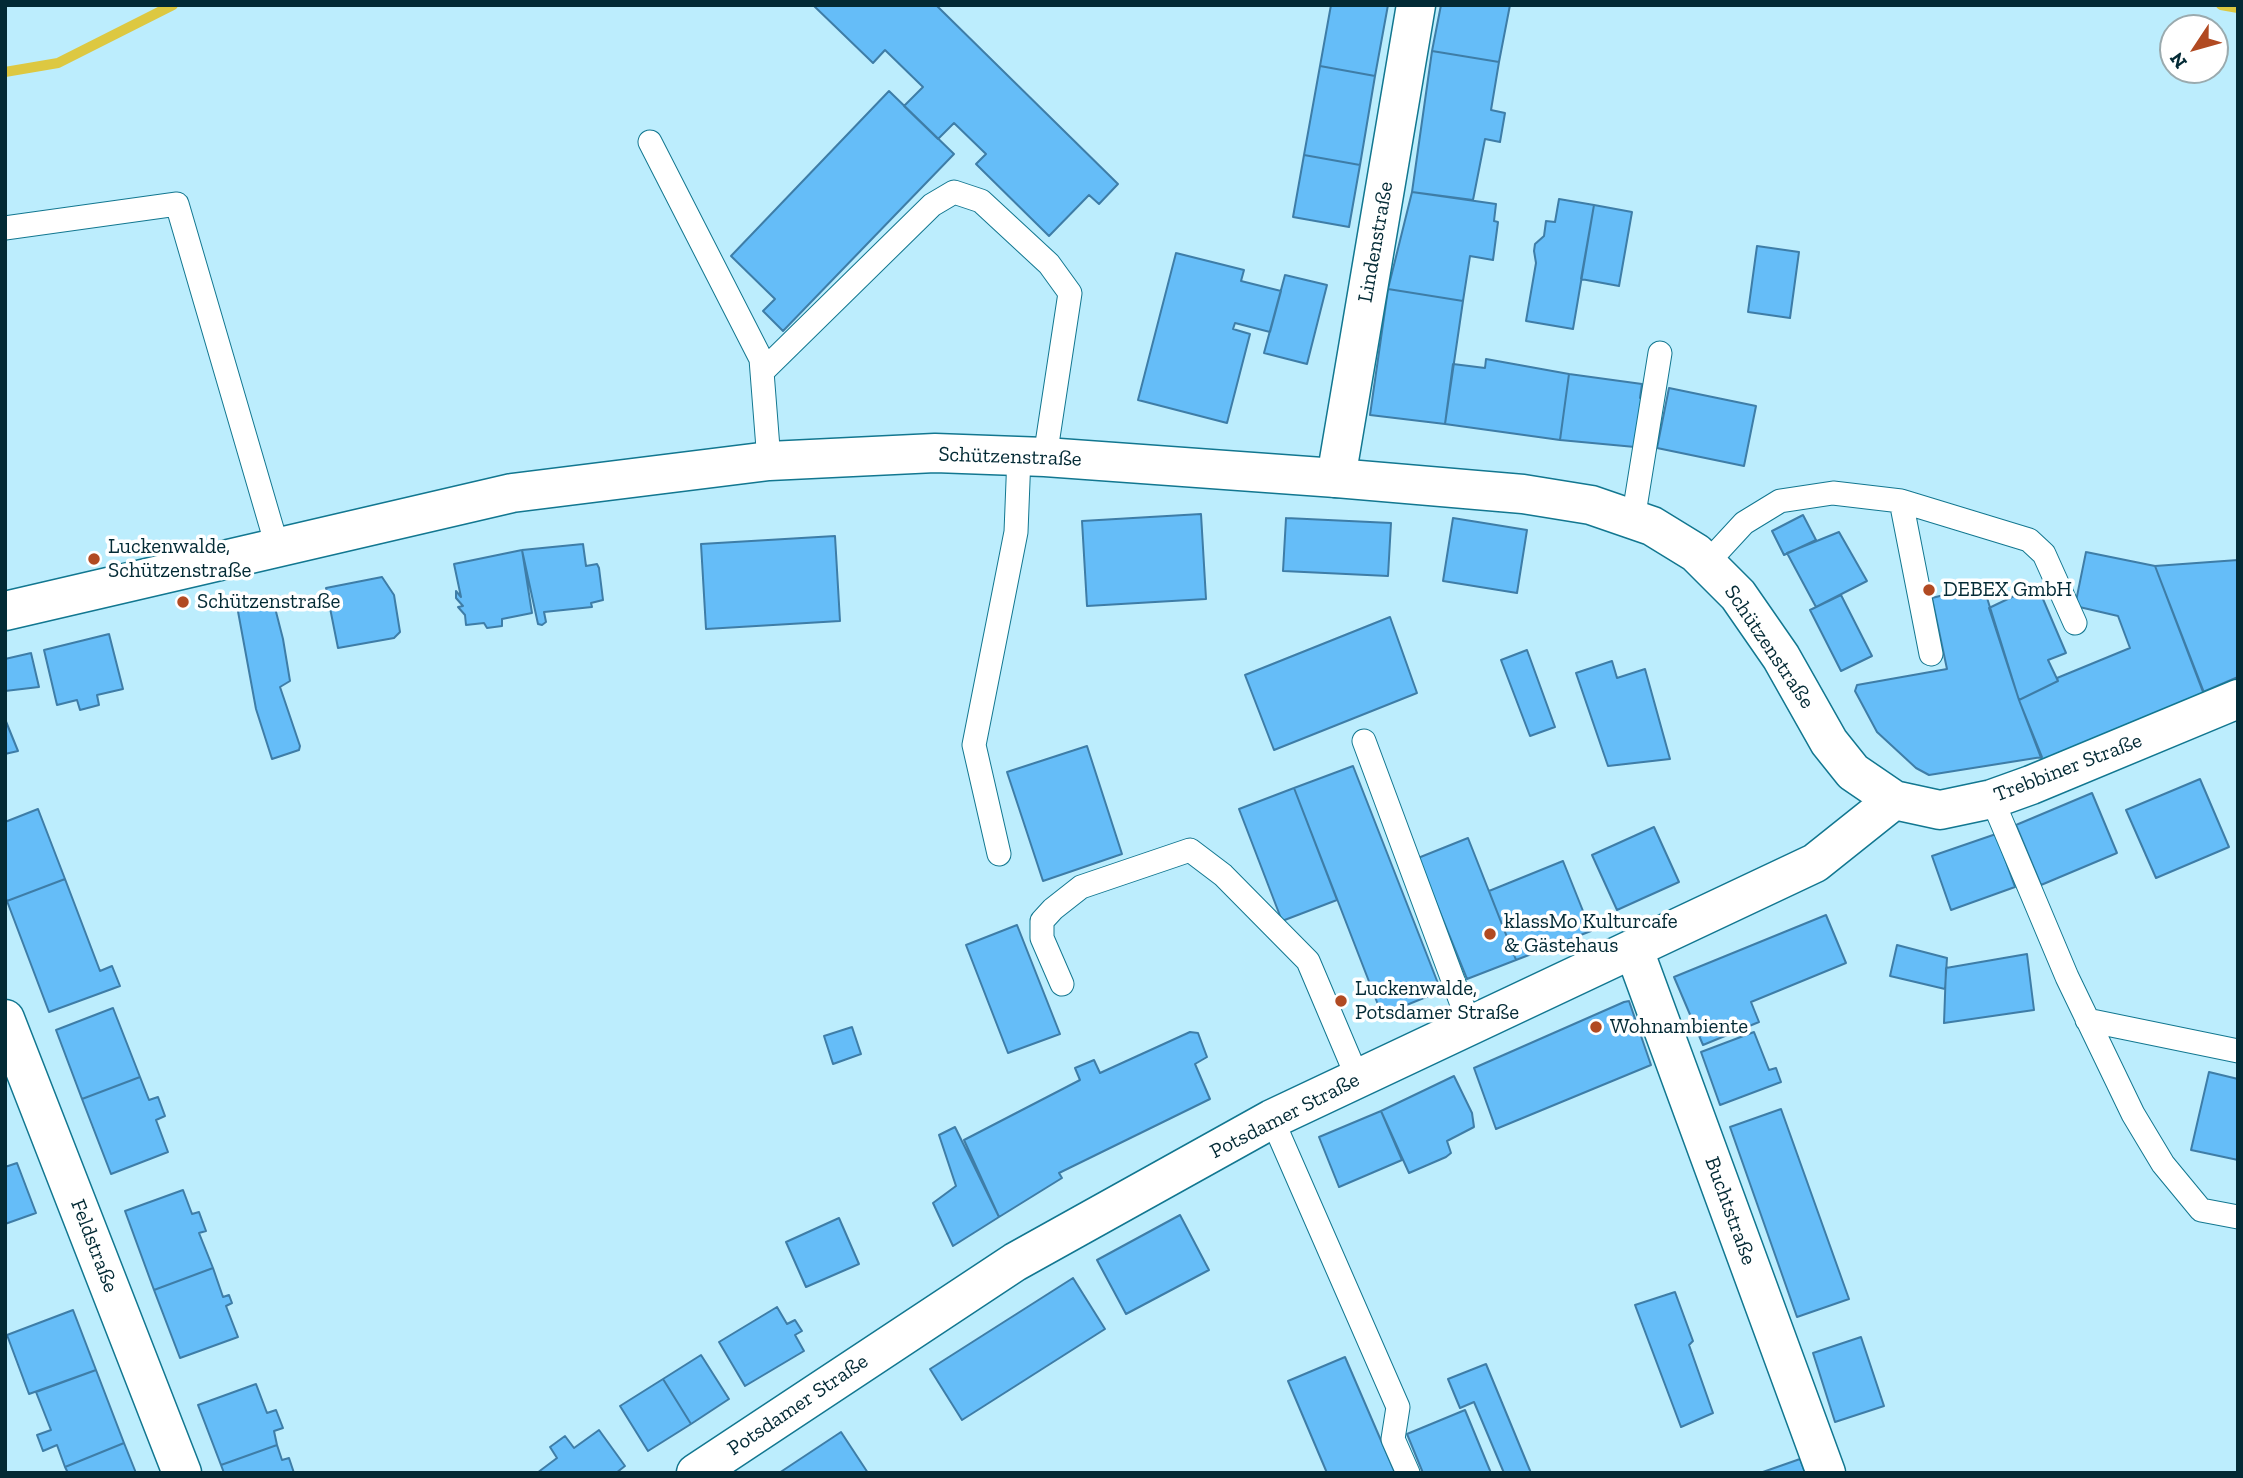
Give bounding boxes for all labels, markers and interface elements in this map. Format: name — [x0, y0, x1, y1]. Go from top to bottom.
north arrow — [2159, 14, 2229, 84]
text: N — [2165, 48, 2192, 73]
street label: Lindenstraße — [1353, 180, 1399, 304]
street label: Schützenstraße — [938, 442, 1082, 472]
place label: Luckenwalde, Schützenstraße — [108, 534, 251, 584]
marker: Luckenwalde, Schützenstraße — [86, 551, 102, 567]
place label: DEBEX GmbH — [1943, 577, 2072, 603]
street label: Schützenstraße — [1718, 581, 1820, 713]
marker: DEBEX GmbH — [1921, 582, 1937, 598]
place label: Schützenstraße — [197, 589, 340, 615]
marker: Schützenstraße — [175, 594, 191, 610]
street label: Trebbiner Straße — [1990, 728, 2146, 808]
place label: klassMo Kulturcafe & Gästehaus — [1504, 909, 1678, 959]
marker: klassMo Kulturcafe & Gästehaus — [1482, 926, 1498, 942]
place label: Luckenwalde, Potsdamer Straße — [1355, 976, 1519, 1026]
marker: Luckenwalde, Potsdamer Straße — [1333, 993, 1349, 1009]
place label: Wohnambiente — [1610, 1014, 1748, 1040]
marker: Wohnambiente — [1588, 1019, 1604, 1035]
street label: Potsdamer Straße — [1206, 1068, 1364, 1164]
street label: Buchtstraße — [1699, 1153, 1761, 1269]
street label: Feldstraße — [65, 1196, 123, 1296]
street label: Potsdamer Straße — [723, 1349, 873, 1461]

